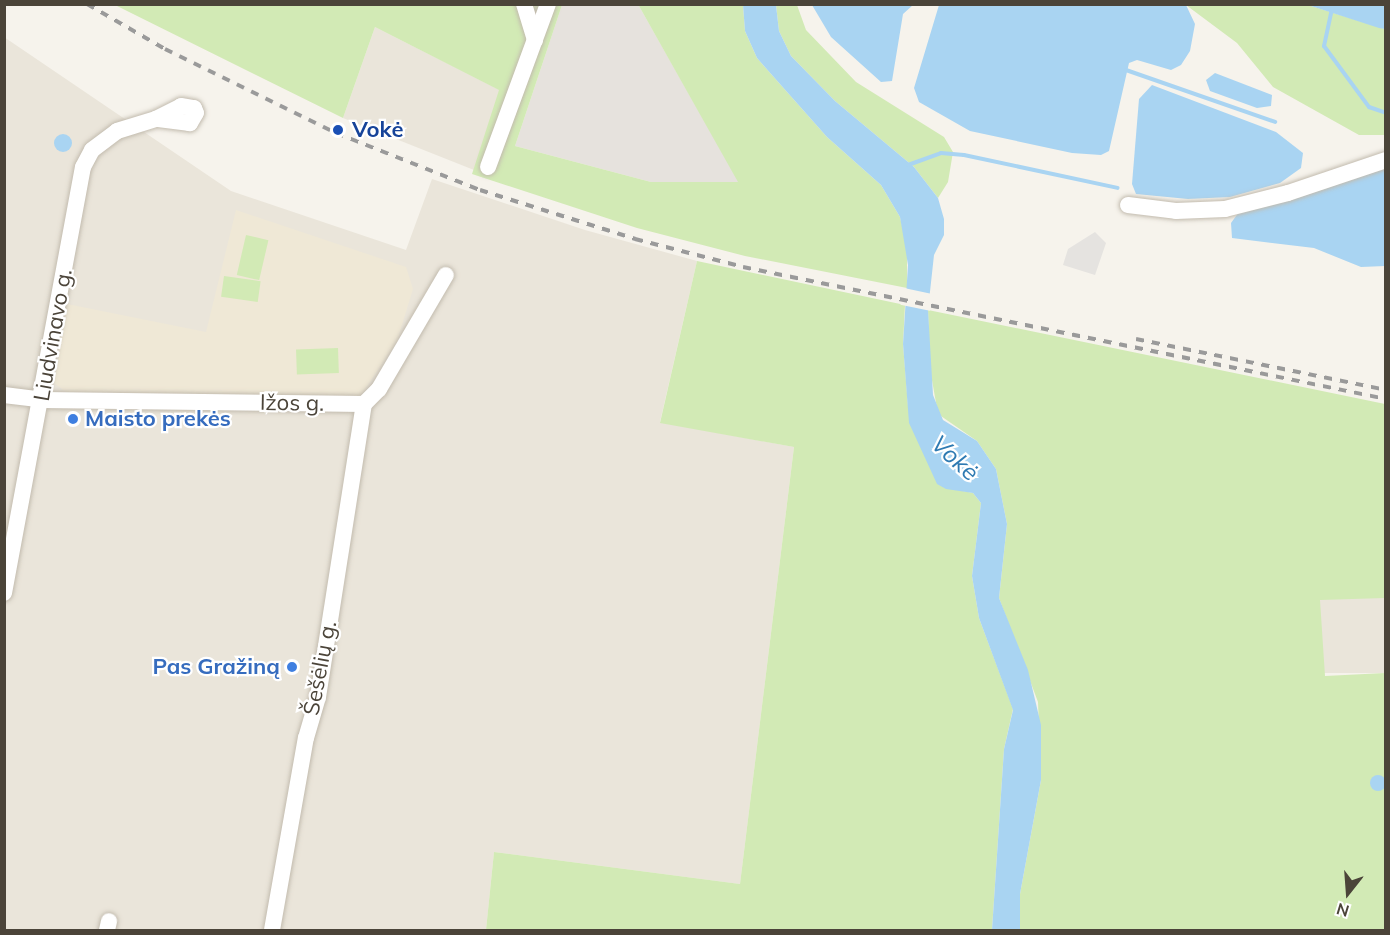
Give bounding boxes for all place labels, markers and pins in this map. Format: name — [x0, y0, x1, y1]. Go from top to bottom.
place label: Vokė — [352, 117, 403, 143]
marker: Vokė — [329, 121, 347, 139]
place label: Maisto prekės — [85, 406, 231, 432]
marker: Maisto prekės — [66, 412, 80, 426]
place label: Pas Gražiną — [152, 654, 280, 680]
marker: Pas Gražiną — [285, 660, 299, 674]

